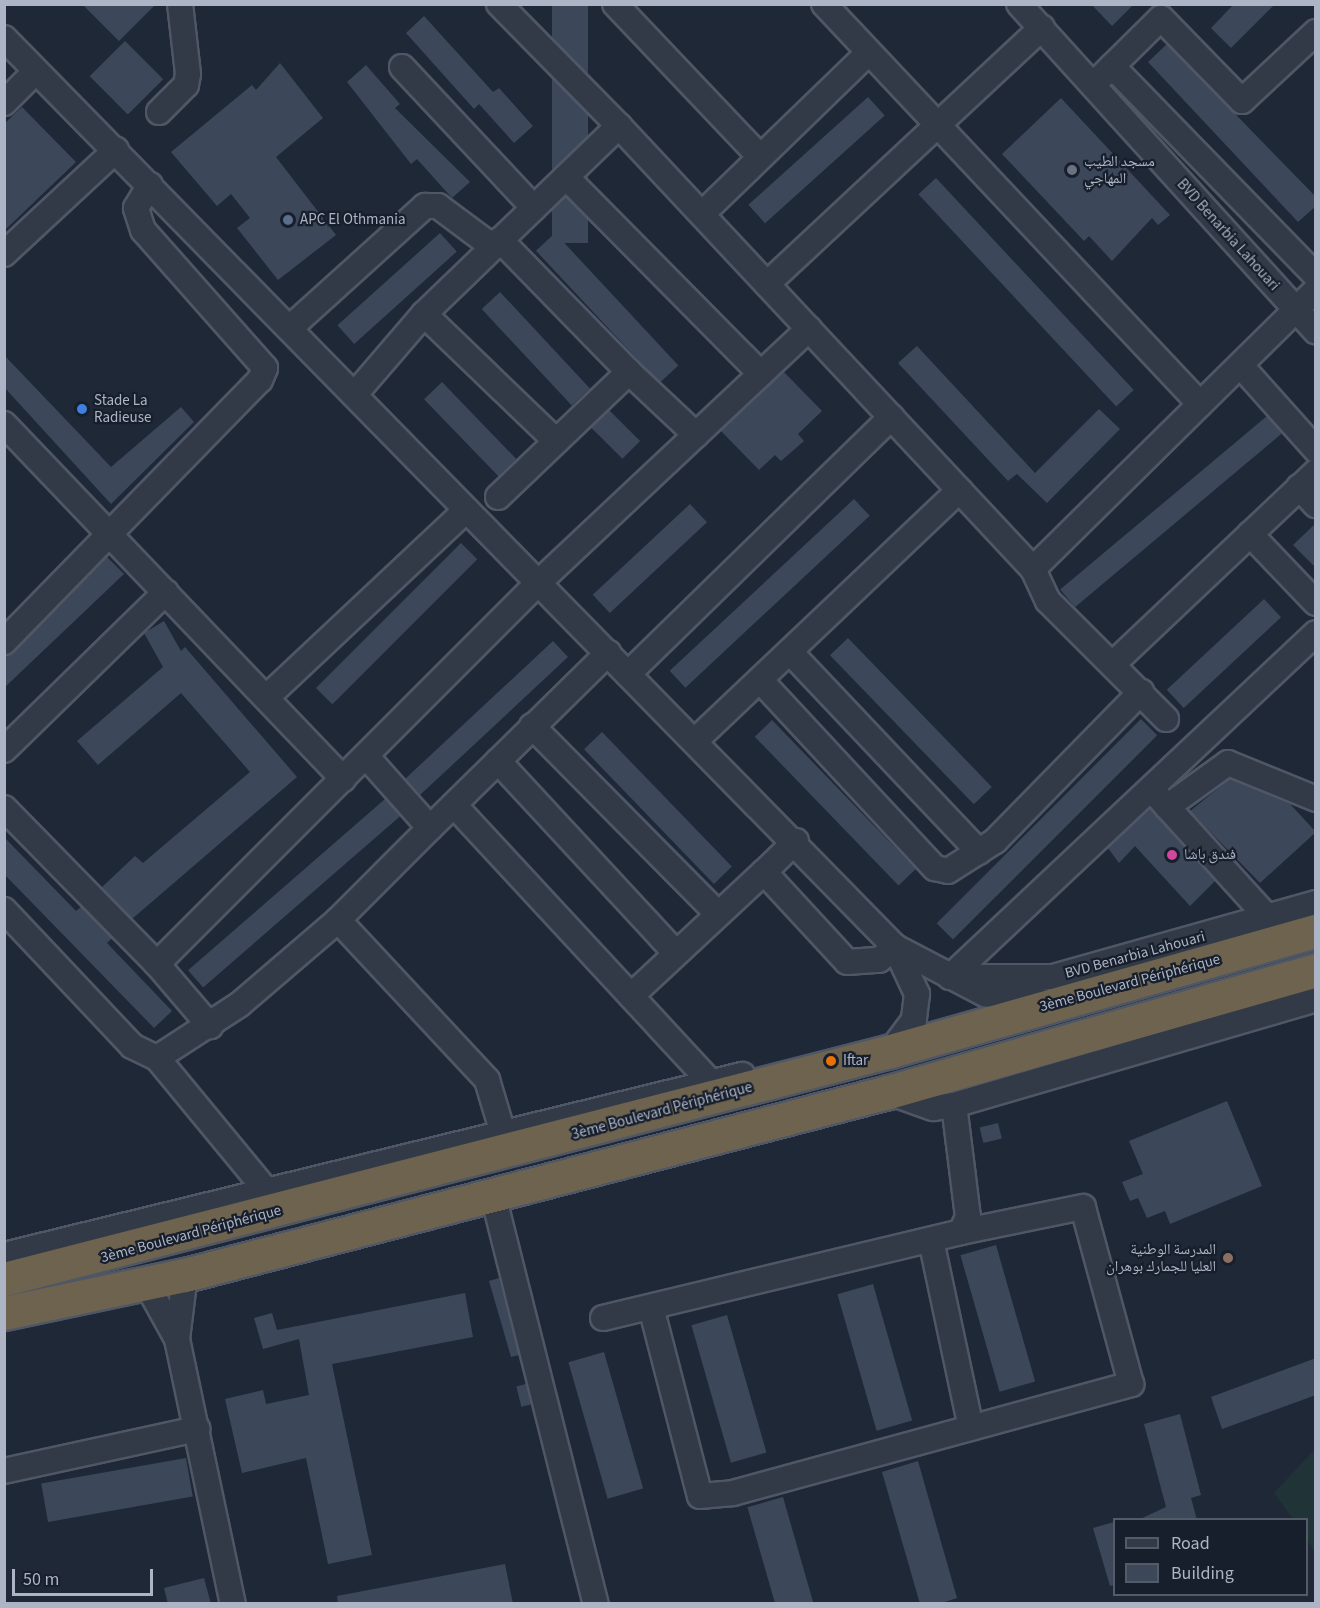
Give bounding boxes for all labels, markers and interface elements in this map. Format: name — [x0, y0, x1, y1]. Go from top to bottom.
place label: مسجد الطيب المهاجي — [1084, 152, 1155, 187]
marker: مسجد الطيب المهاجي — [1065, 163, 1079, 177]
street label: BVD Benarbia Lahouari — [1173, 175, 1283, 295]
place label: APC El Othmania — [300, 211, 406, 229]
marker: APC El Othmania — [281, 213, 295, 227]
place label: Stade La Radieuse — [94, 391, 151, 426]
marker: Stade La Radieuse — [75, 402, 89, 416]
place label: فندق باشا — [1184, 846, 1236, 864]
marker: فندق باشا — [1165, 848, 1179, 862]
street label: BVD Benarbia Lahouari — [1063, 928, 1207, 982]
street label: 3ème Boulevard Périphérique — [1038, 950, 1222, 1016]
place label: Iftar — [843, 1052, 868, 1070]
marker: Iftar — [824, 1054, 838, 1068]
street label: 3ème Boulevard Périphérique — [570, 1078, 754, 1144]
street label: 3ème Boulevard Périphérique — [99, 1201, 283, 1267]
place label: المدرسة الوطنية العليا للجمارك بوهران — [1106, 1240, 1216, 1275]
marker: المدرسة الوطنية العليا للجمارك بوهران — [1221, 1251, 1235, 1265]
legend — [1113, 1518, 1308, 1596]
text: Road — [1171, 1531, 1210, 1556]
scale bar — [15, 1557, 156, 1595]
text: Building — [1171, 1561, 1234, 1586]
text: 50 m — [23, 1567, 59, 1592]

